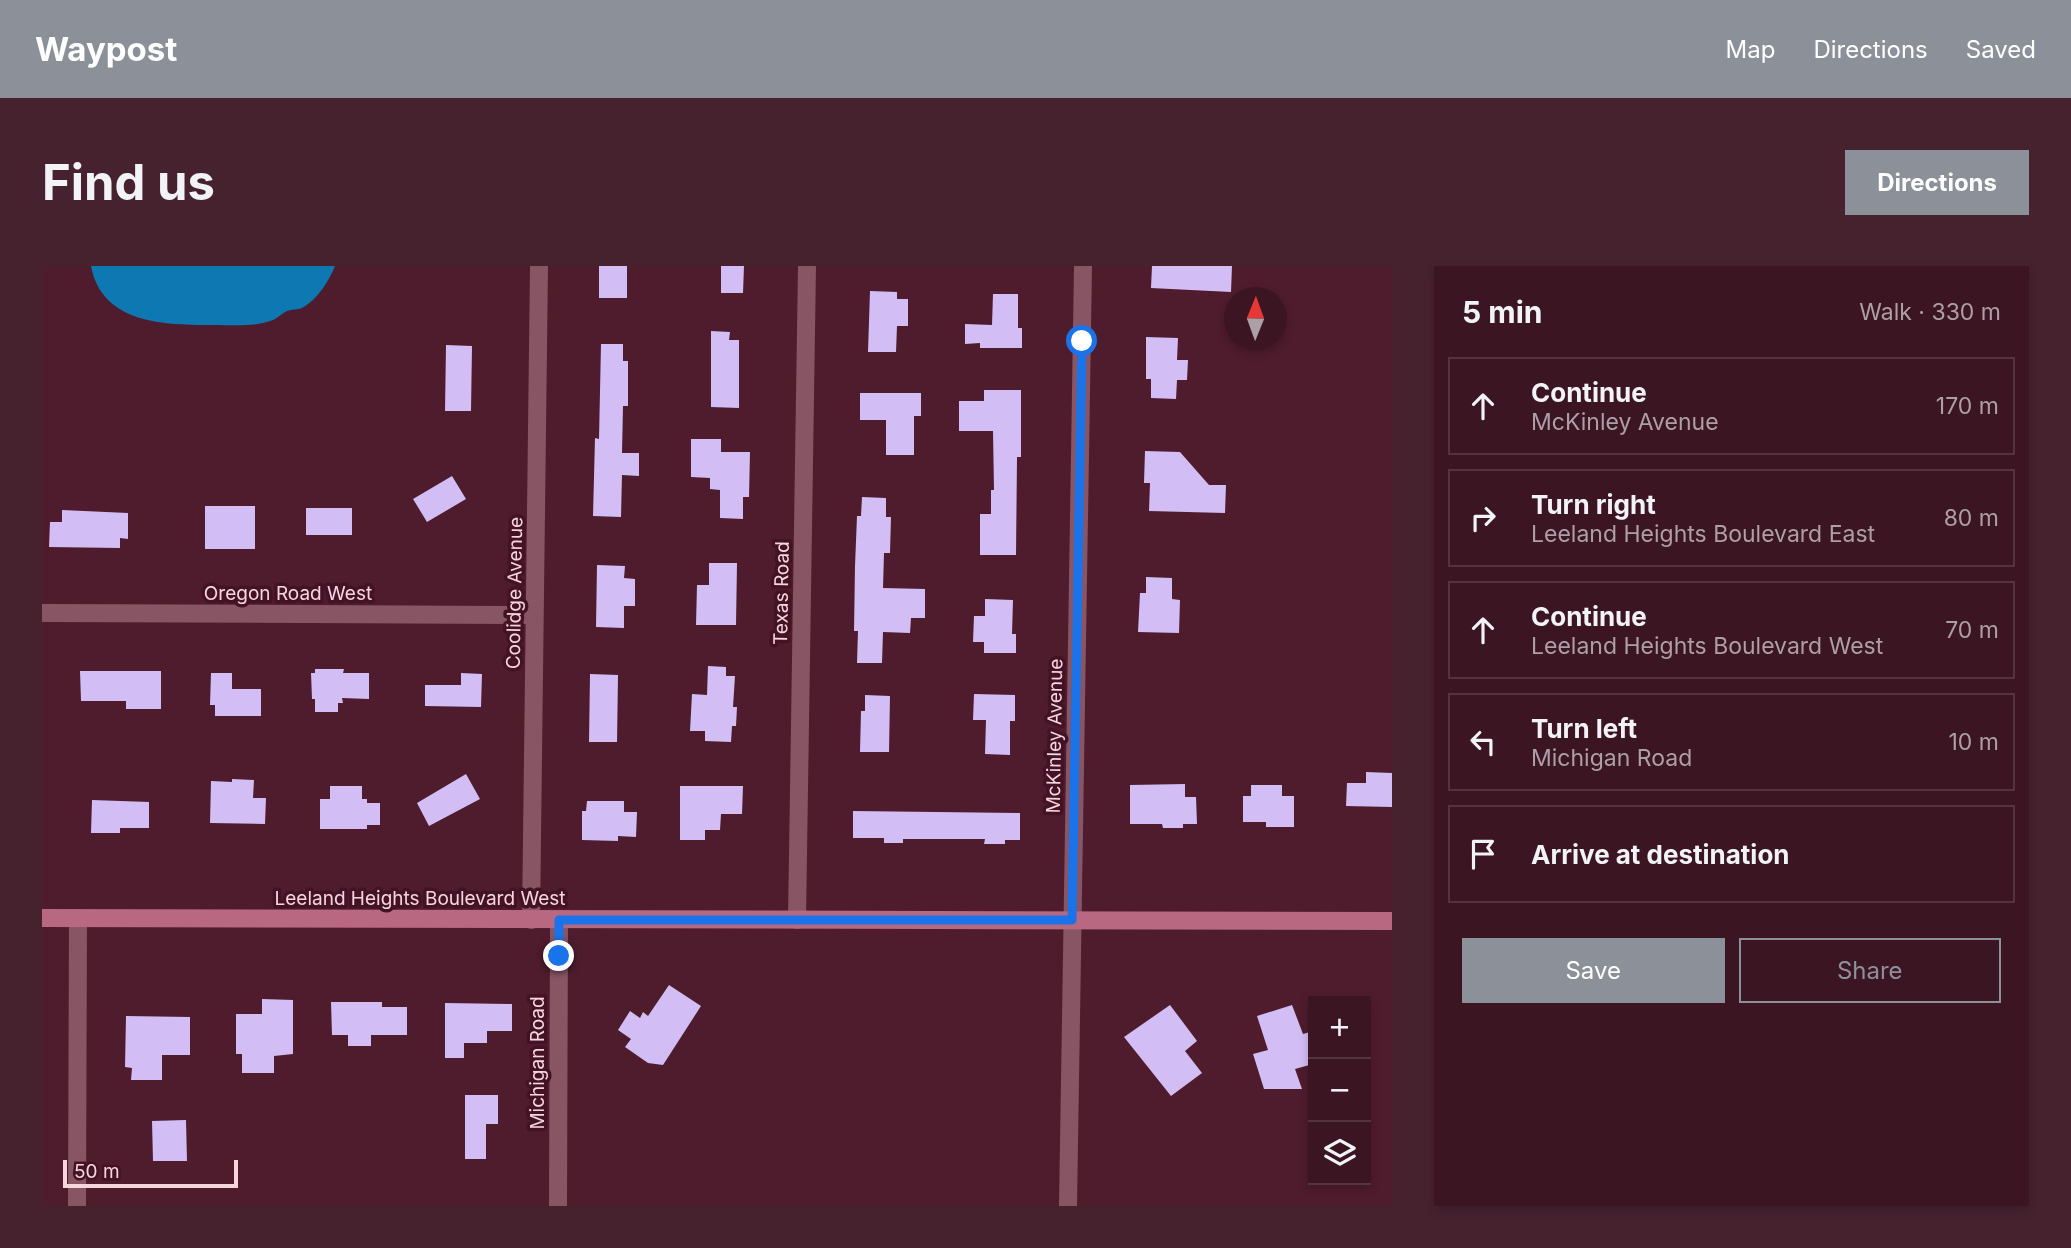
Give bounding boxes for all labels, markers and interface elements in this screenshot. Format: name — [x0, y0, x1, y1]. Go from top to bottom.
text: Waypost — [35, 29, 177, 69]
text: Map — [1726, 35, 1775, 64]
text: Directions — [1813, 35, 1928, 64]
text: Saved — [1966, 35, 2036, 64]
button: Directions — [1845, 150, 2029, 215]
text: Find us — [42, 153, 215, 212]
north arrow — [1224, 287, 1287, 350]
text: 5 min — [1462, 294, 1542, 330]
text: Walk · 330 m — [1859, 298, 2001, 326]
route start — [1066, 325, 1097, 356]
text: Continue — [1531, 377, 1647, 408]
icon: ahead — [1464, 387, 1502, 425]
text: 170 m — [1936, 392, 1999, 420]
text: McKinley Avenue — [1531, 408, 1719, 436]
text: Turn right — [1531, 489, 1656, 520]
icon: right — [1464, 499, 1502, 537]
text: 80 m — [1944, 504, 1999, 532]
street label: Coolidge Avenue — [502, 517, 527, 669]
text: Leeland Heights Boulevard East — [1531, 520, 1875, 548]
street label: Texas Road — [769, 541, 794, 645]
street label: Oregon Road West — [204, 582, 372, 605]
text: Continue — [1531, 601, 1647, 632]
icon: ahead — [1464, 611, 1502, 649]
text: 70 m — [1945, 616, 1999, 644]
text: Leeland Heights Boulevard West — [1531, 632, 1883, 660]
street label: McKinley Avenue — [1042, 658, 1067, 814]
text: Turn left — [1531, 713, 1637, 744]
icon: left — [1464, 723, 1502, 761]
text: 10 m — [1949, 728, 1999, 756]
text: Michigan Road — [1531, 744, 1692, 772]
icon: arrive — [1464, 835, 1502, 873]
text: Arrive at destination — [1531, 839, 1790, 870]
street label: Leeland Heights Boulevard West — [275, 887, 565, 910]
button: Save — [1462, 938, 1725, 1003]
button: Share — [1739, 938, 2001, 1003]
route end — [543, 940, 574, 971]
street label: Michigan Road — [526, 996, 549, 1130]
map controls — [1308, 996, 1371, 1185]
button: + — [1308, 996, 1371, 1059]
button: − — [1308, 1059, 1371, 1122]
button: layers — [1308, 1122, 1371, 1185]
scale bar — [63, 1157, 238, 1189]
text: 50 m — [74, 1160, 120, 1183]

